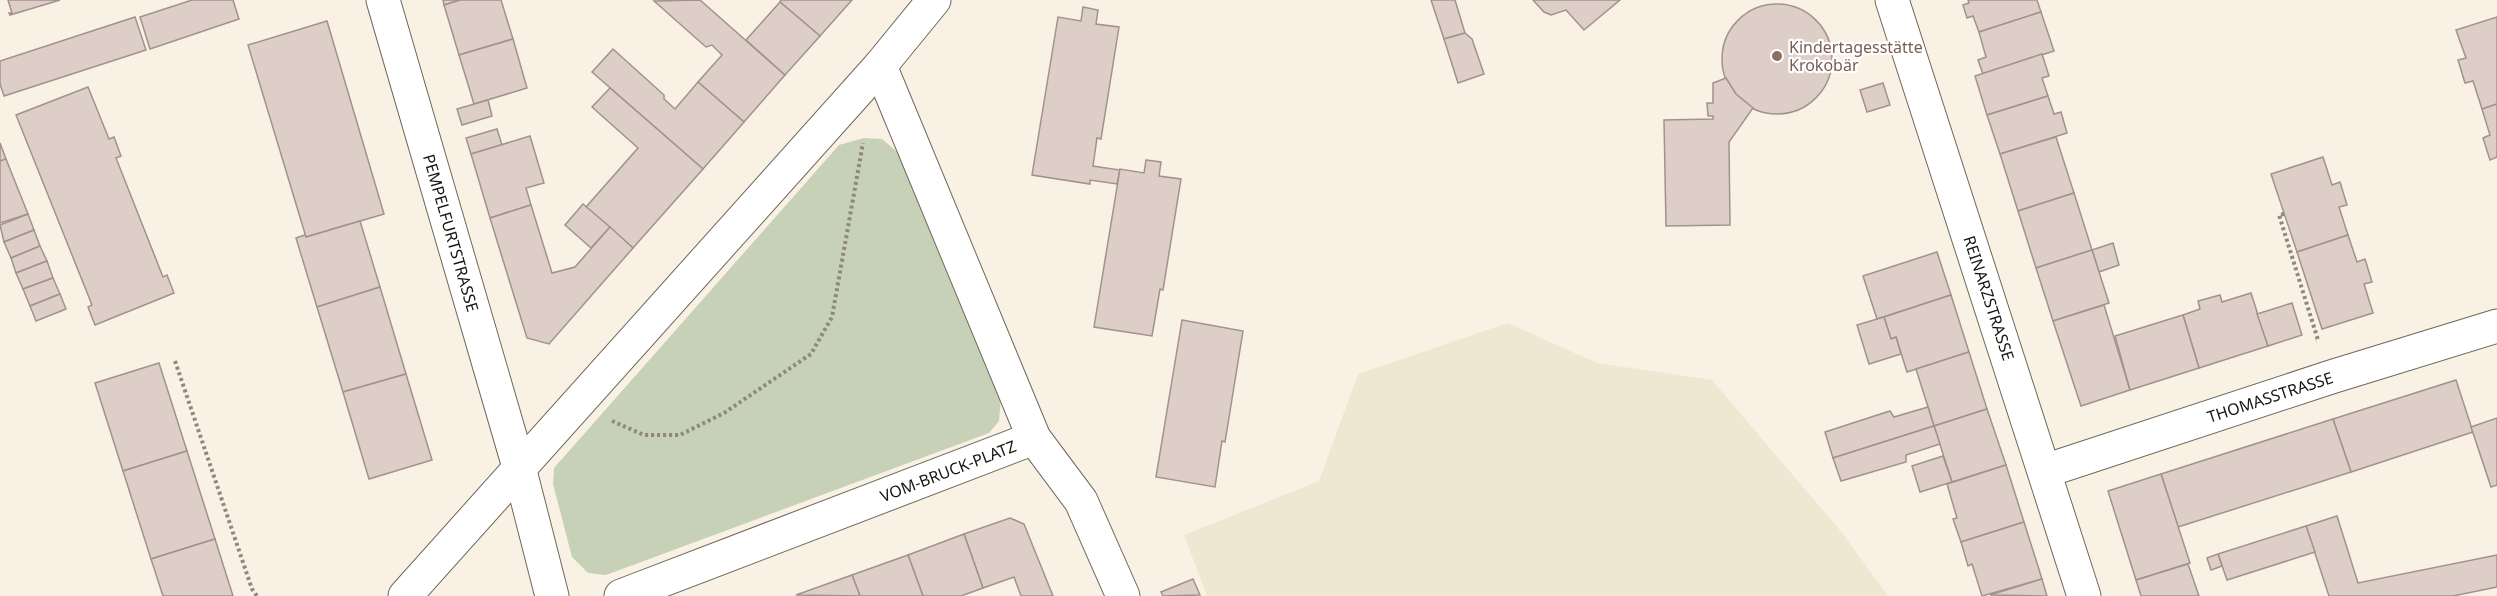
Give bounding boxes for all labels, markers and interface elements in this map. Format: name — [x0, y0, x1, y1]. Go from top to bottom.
place label: Kindertagesstätte Krokobär — [1789, 36, 1923, 76]
marker: Kindertagesstätte Krokobär — [1770, 49, 1784, 63]
street label: PEMPELFURTSTRASSE — [418, 152, 484, 314]
street label: REINARZSTRASSE — [1958, 233, 2020, 363]
street label: THOMASSTRASSE — [2204, 366, 2336, 428]
street label: VOM-BRUCK-PLATZ — [877, 435, 1019, 507]

